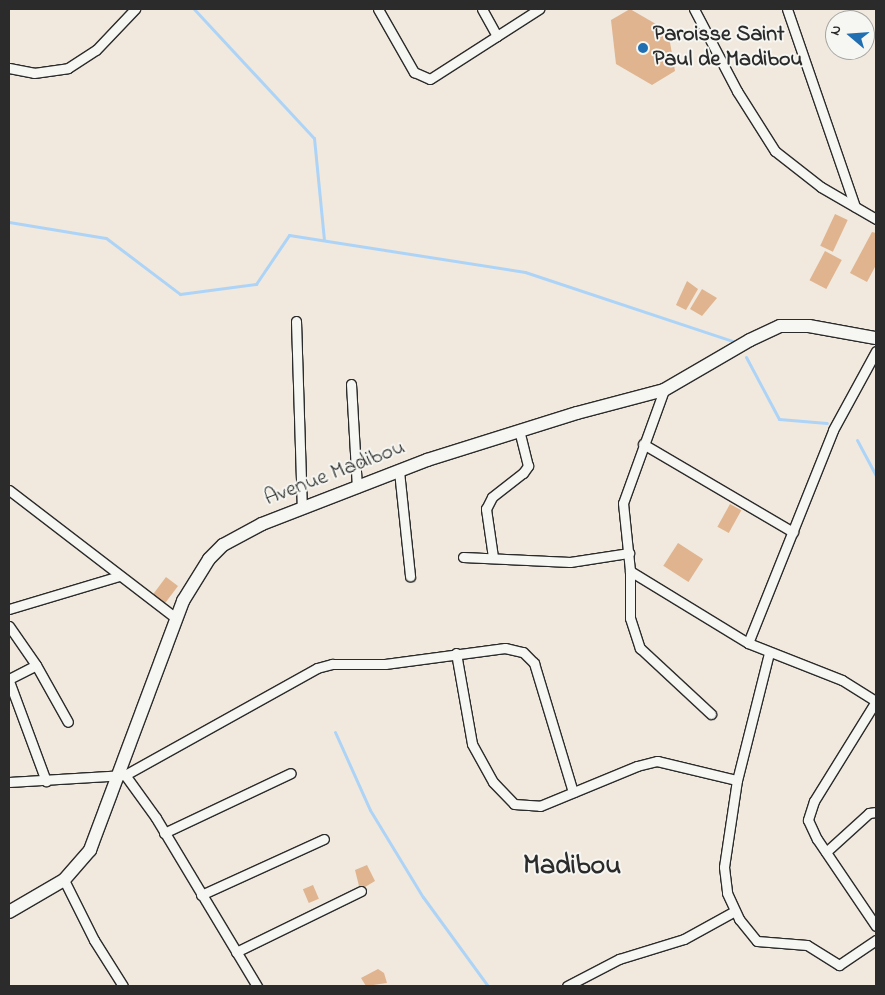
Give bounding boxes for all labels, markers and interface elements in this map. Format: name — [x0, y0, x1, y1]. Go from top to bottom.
north arrow — [825, 10, 875, 60]
place label: Paroisse Saint Paul de Madibou — [653, 22, 803, 74]
text: N — [825, 23, 848, 38]
marker: Paroisse Saint Paul de Madibou — [637, 42, 649, 54]
street label: Avenue Madibou — [261, 435, 409, 513]
district label: Madibou — [523, 850, 621, 884]

